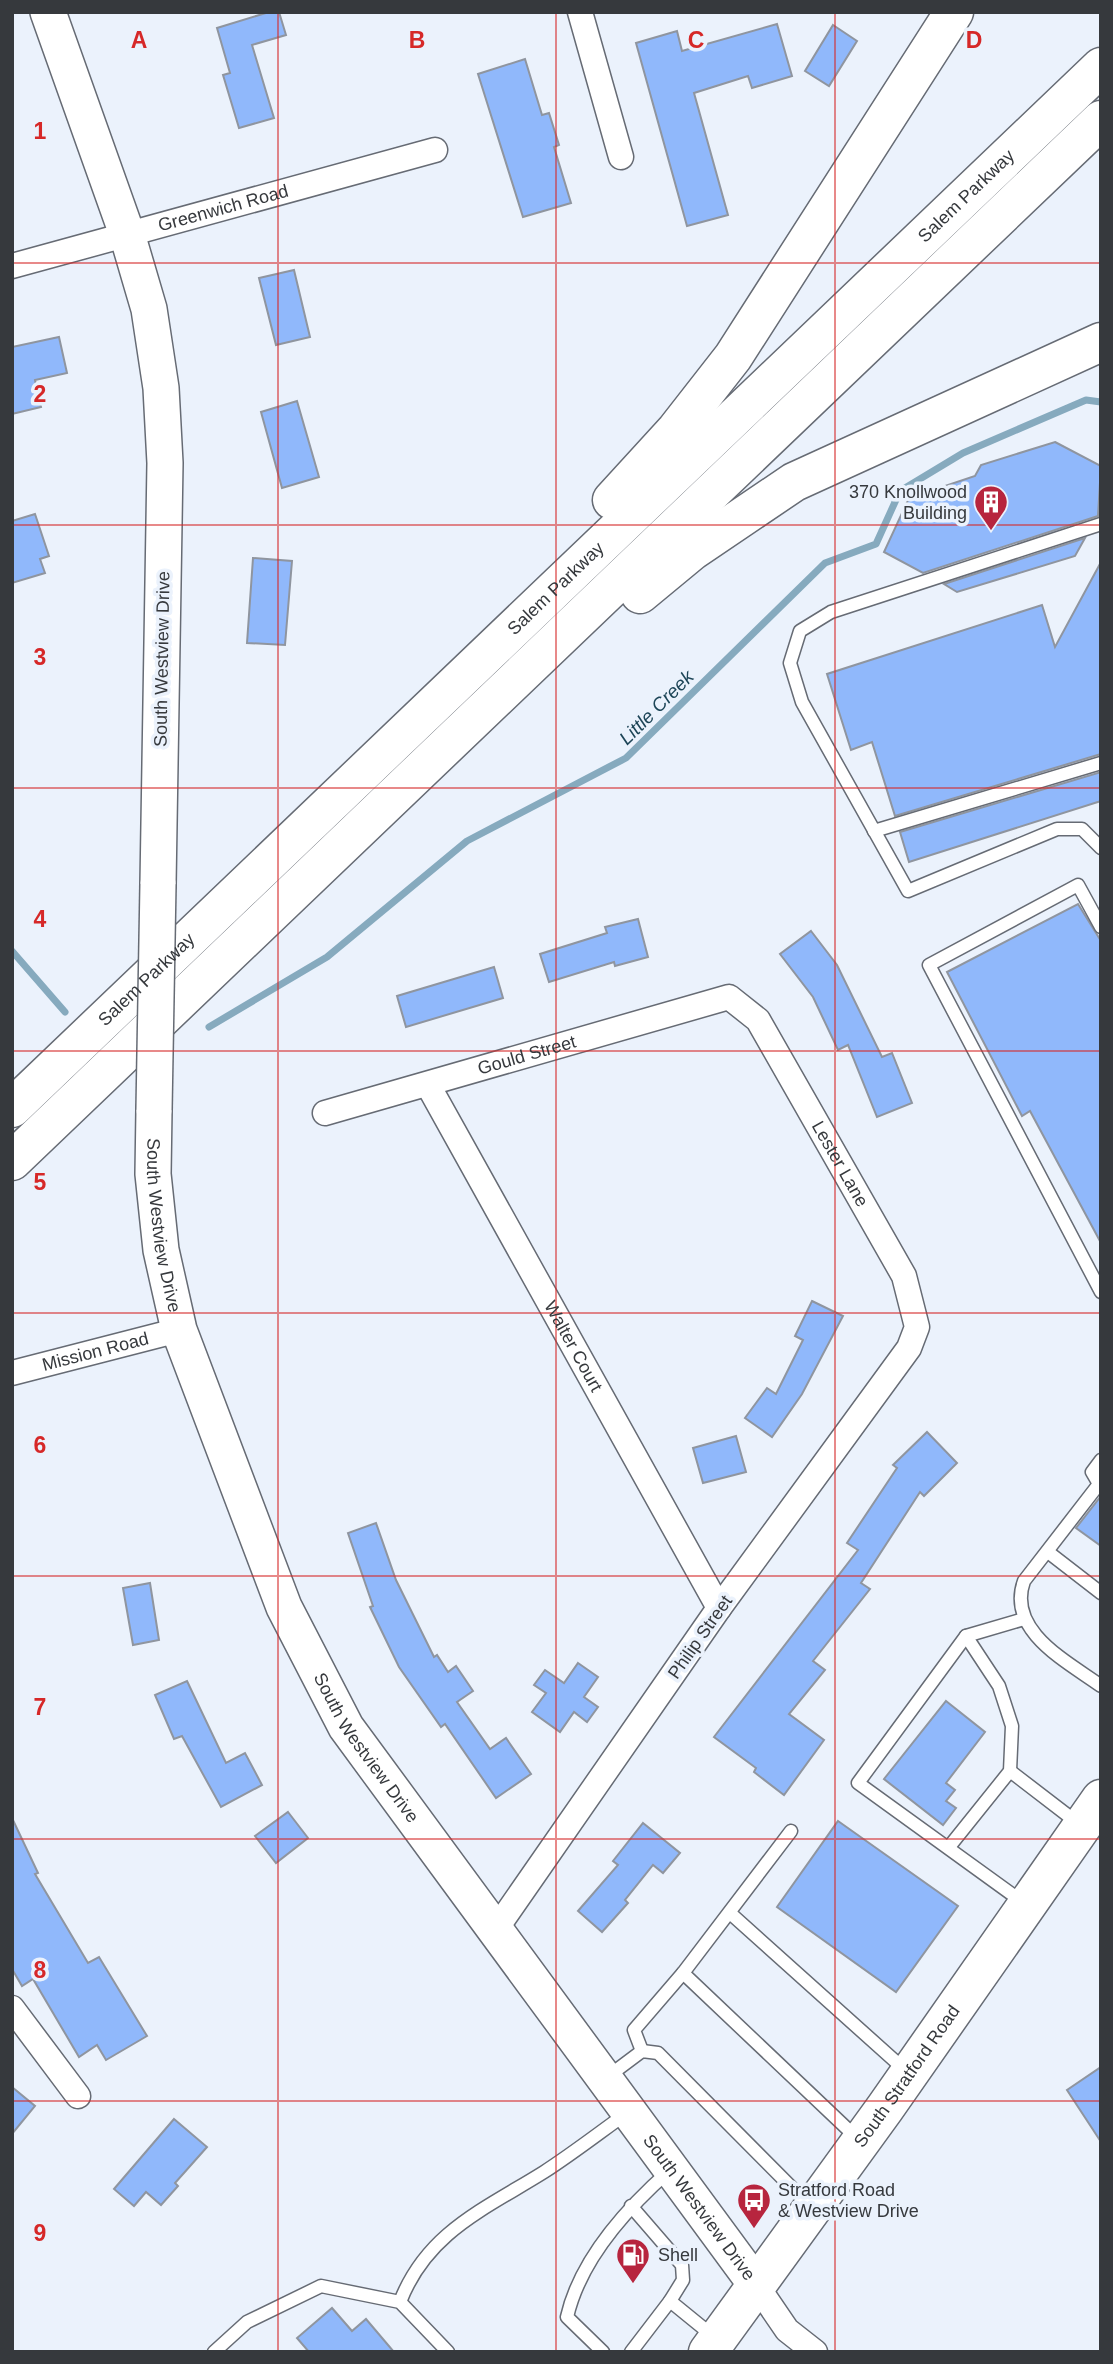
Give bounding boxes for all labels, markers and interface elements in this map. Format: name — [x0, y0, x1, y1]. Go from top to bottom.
text: A — [131, 27, 147, 53]
text: B — [409, 27, 425, 53]
text: C — [688, 27, 704, 53]
text: D — [966, 27, 982, 53]
text: 1 — [34, 118, 47, 144]
street label: Salem Parkway — [914, 145, 1018, 246]
street label: Greenwich Road — [156, 181, 291, 235]
text: 2 — [34, 381, 46, 407]
place label: 370 Knollwood Building — [849, 482, 967, 523]
building icon: 370 Knollwood Building — [972, 483, 1010, 532]
street label: Salem Parkway — [503, 538, 608, 639]
street label: South Westview Drive — [150, 571, 174, 747]
text: 3 — [34, 644, 46, 670]
water label: Little Creek — [615, 665, 699, 749]
text: 4 — [34, 906, 47, 932]
street label: Salem Parkway — [94, 929, 199, 1030]
street label: Gould Street — [475, 1031, 578, 1079]
street label: Lester Lane — [808, 1118, 872, 1210]
street label: South Westview Drive — [143, 1138, 185, 1314]
text: 5 — [34, 1169, 47, 1195]
street label: Walter Court — [540, 1298, 607, 1395]
street label: Mission Road — [40, 1328, 151, 1375]
text: 6 — [34, 1432, 46, 1458]
street label: Philip Street — [664, 1592, 736, 1682]
street label: South Westview Drive — [310, 1669, 423, 1827]
text: 7 — [34, 1694, 46, 1720]
text: 8 — [34, 1957, 47, 1983]
street label: South Stratford Road — [850, 2001, 964, 2151]
street label: South Westview Drive — [639, 2131, 759, 2284]
place label: Stratford Road & Westview Drive — [778, 2180, 919, 2221]
bus stop icon: Stratford Road & Westview Drive — [735, 2181, 773, 2230]
text: 9 — [34, 2220, 46, 2246]
fuel station icon: Shell — [614, 2236, 652, 2285]
place label: Shell — [658, 2245, 698, 2265]

